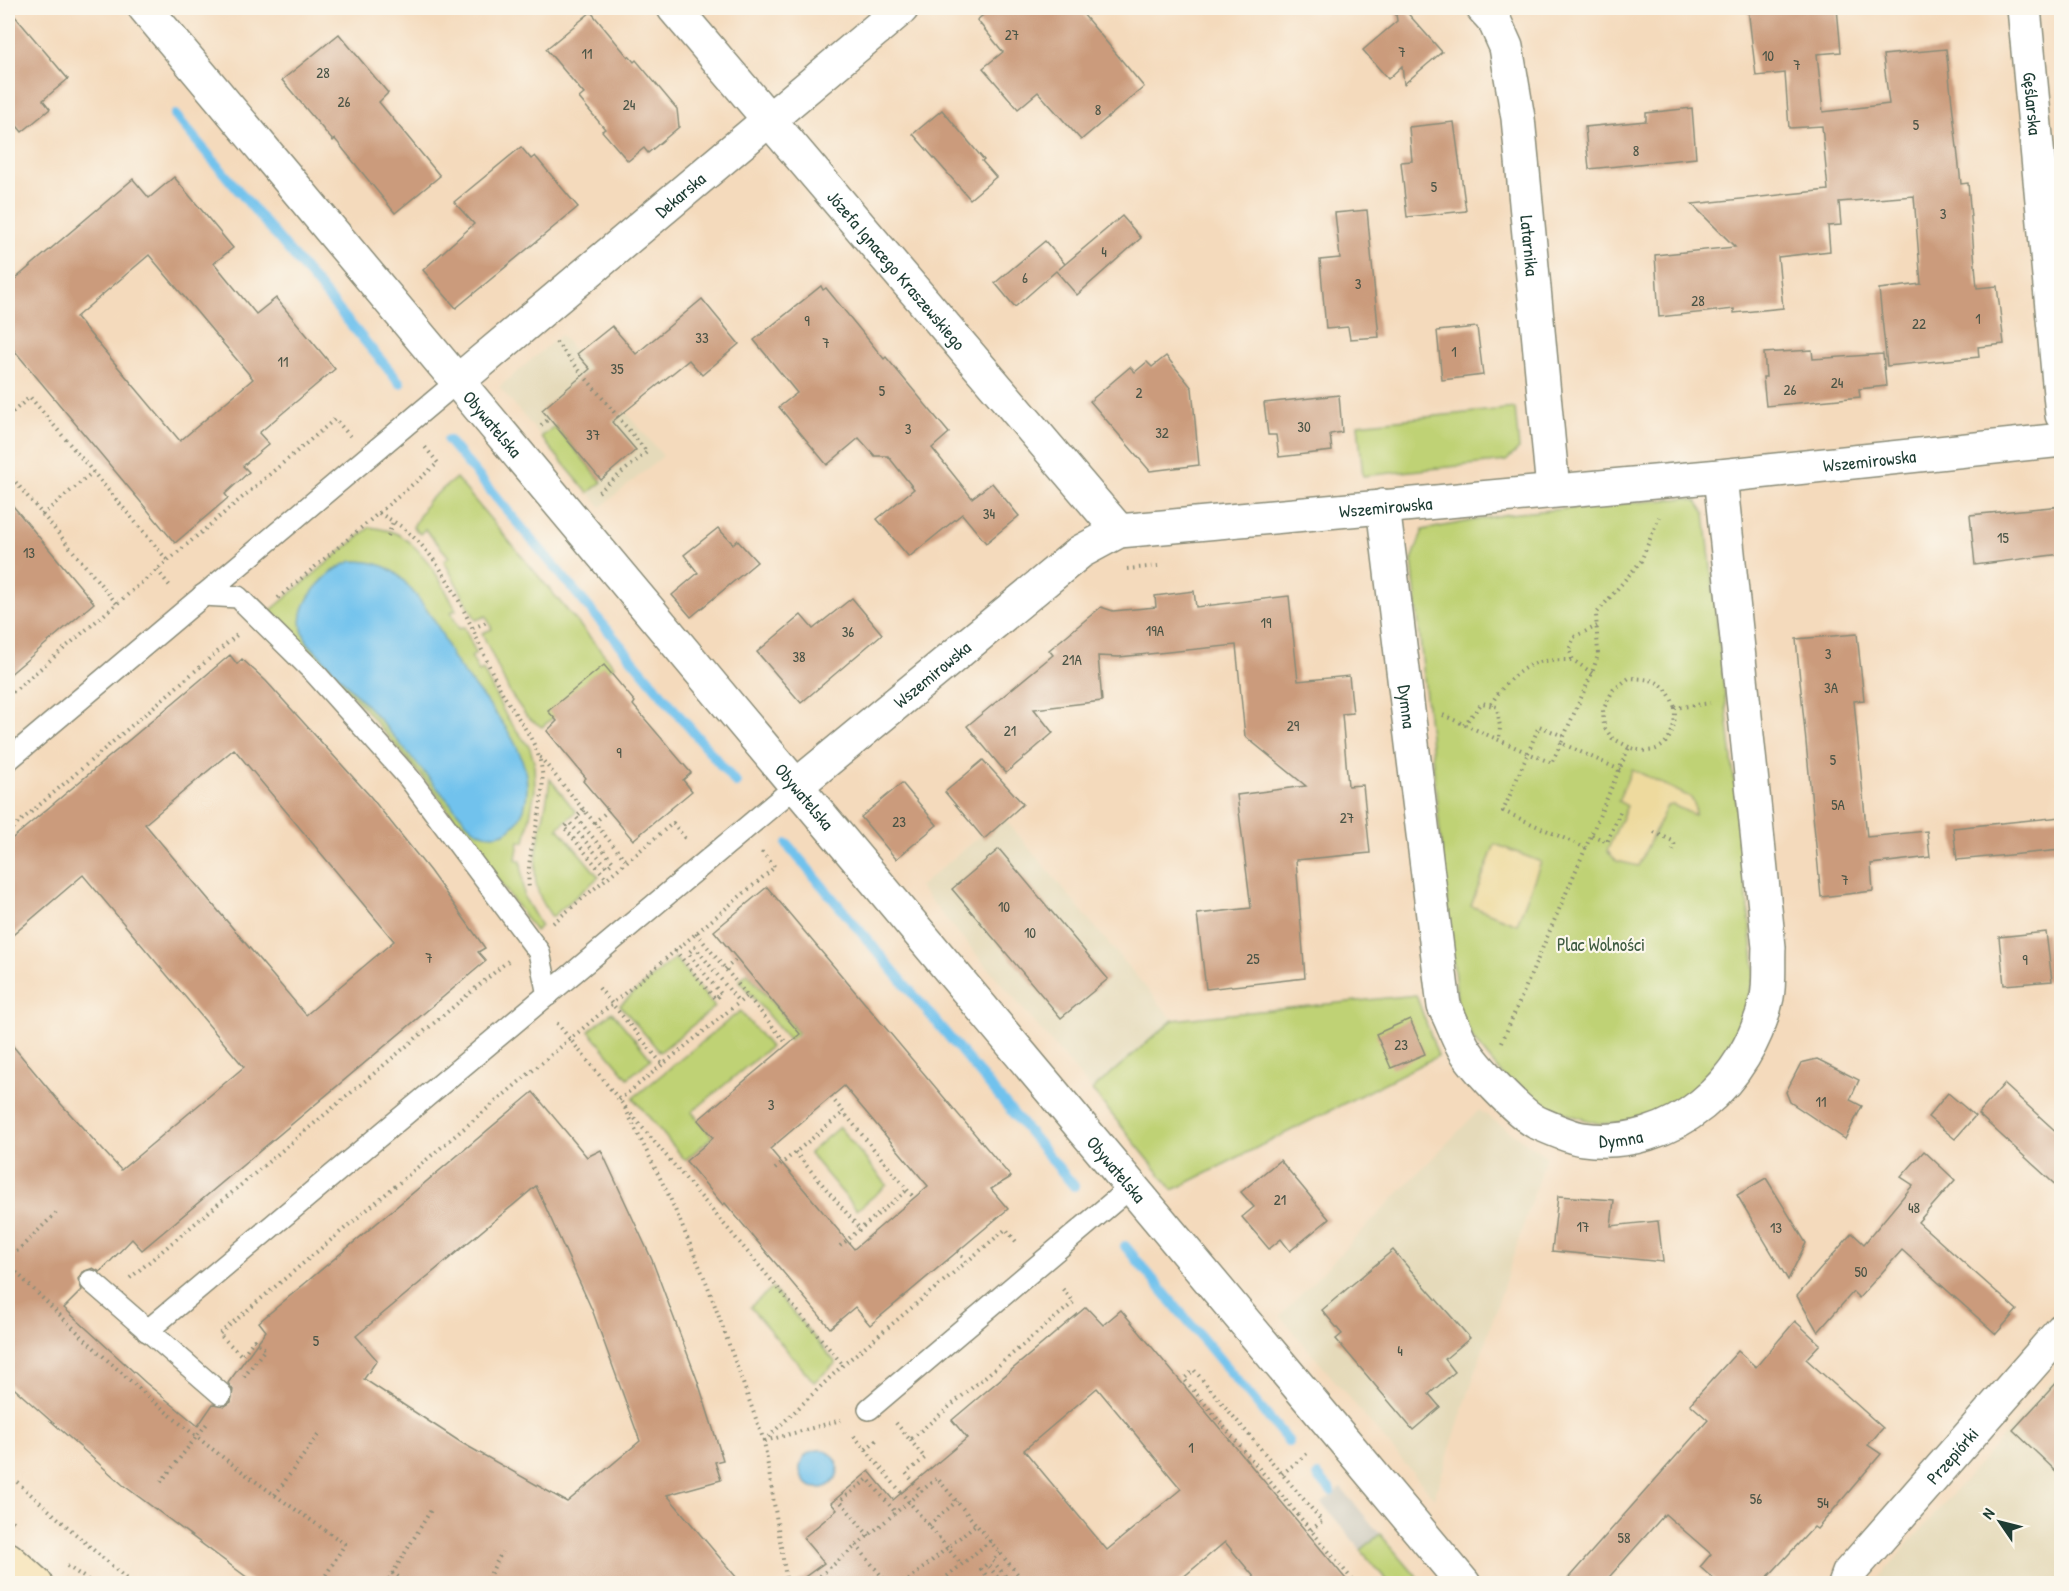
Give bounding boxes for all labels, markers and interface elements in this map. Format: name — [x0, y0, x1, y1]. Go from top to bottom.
house number: 27 — [1005, 24, 1019, 45]
house number: 7 — [1398, 41, 1406, 62]
house number: 11 — [582, 43, 592, 64]
house number: 10 — [1762, 45, 1774, 66]
house number: 7 — [1793, 54, 1801, 75]
house number: 28 — [316, 62, 330, 83]
street label: Gęślarska — [2018, 71, 2048, 136]
house number: 26 — [337, 91, 351, 112]
house number: 24 — [623, 94, 636, 115]
house number: 8 — [1095, 99, 1101, 120]
house number: 5 — [1913, 114, 1920, 135]
house number: 8 — [1633, 140, 1639, 161]
street label: Dekarska — [650, 166, 711, 223]
house number: 5 — [1431, 176, 1438, 197]
street label: Józefa Ignacego Kraszewskiego — [822, 185, 972, 355]
house number: 3 — [1940, 203, 1947, 224]
street label: Latarnika — [1515, 214, 1545, 277]
house number: 4 — [1101, 241, 1107, 262]
house number: 6 — [1022, 267, 1028, 288]
house number: 3 — [1355, 273, 1362, 294]
house number: 28 — [1691, 290, 1705, 311]
house number: 1 — [1975, 308, 1981, 329]
house number: 9 — [804, 310, 810, 331]
house number: 22 — [1912, 313, 1926, 334]
house number: 33 — [695, 327, 709, 348]
house number: 7 — [822, 332, 830, 353]
house number: 1 — [1451, 341, 1457, 362]
house number: 11 — [278, 351, 288, 372]
house number: 35 — [610, 358, 624, 379]
house number: 24 — [1831, 372, 1844, 393]
house number: 26 — [1783, 379, 1797, 400]
house number: 5 — [879, 380, 886, 401]
house number: 2 — [1135, 382, 1143, 403]
street label: Obywatelska — [458, 385, 528, 462]
house number: 30 — [1297, 416, 1311, 437]
house number: 3 — [905, 418, 912, 439]
house number: 32 — [1155, 422, 1169, 443]
house number: 37 — [586, 424, 600, 445]
street label: Wszemirowska — [1822, 443, 1917, 478]
street label: Wszemirowska — [1338, 490, 1433, 523]
house number: 34 — [983, 503, 996, 524]
house number: 15 — [1997, 527, 2010, 548]
house number: 13 — [23, 542, 35, 563]
house number: 19 — [1261, 612, 1272, 633]
house number: 19A — [1146, 620, 1165, 641]
house number: 36 — [842, 621, 854, 642]
street label: Wszemirowska — [888, 635, 976, 713]
house number: 3 — [1825, 643, 1832, 664]
house number: 38 — [792, 646, 806, 667]
house number: 21A — [1062, 649, 1083, 670]
house number: 3A — [1824, 677, 1839, 698]
street label: Dymna — [1392, 683, 1423, 730]
house number: 29 — [1287, 715, 1300, 736]
house number: 21 — [1004, 720, 1016, 741]
house number: 9 — [616, 742, 622, 763]
house number: 5 — [1830, 749, 1837, 770]
street label: Obywatelska — [769, 758, 840, 835]
house number: 5A — [1831, 794, 1846, 815]
house number: 27 — [1340, 807, 1354, 828]
house number: 23 — [892, 811, 906, 832]
house number: 7 — [1841, 869, 1849, 890]
house number: 10 — [998, 896, 1010, 917]
house number: 10 — [1024, 922, 1036, 943]
park label: Plac Wolności — [1557, 932, 1645, 957]
house number: 7 — [425, 947, 433, 968]
house number: 25 — [1246, 948, 1260, 969]
house number: 9 — [2022, 949, 2028, 970]
house number: 23 — [1394, 1034, 1408, 1055]
house number: 11 — [1816, 1091, 1826, 1112]
house number: 3 — [768, 1094, 775, 1115]
street label: Dymna — [1599, 1123, 1645, 1153]
street label: Obywatelska — [1081, 1130, 1152, 1208]
house number: 21 — [1274, 1189, 1286, 1210]
house number: 48 — [1908, 1197, 1920, 1218]
house number: 17 — [1577, 1216, 1589, 1237]
house number: 13 — [1770, 1217, 1782, 1238]
house number: 50 — [1854, 1261, 1868, 1282]
house number: 5 — [313, 1330, 320, 1351]
house number: 4 — [1397, 1340, 1403, 1361]
street label: Przepiórki — [1920, 1422, 1984, 1489]
house number: 1 — [1188, 1437, 1194, 1458]
house number: 56 — [1750, 1488, 1762, 1509]
house number: 54 — [1817, 1492, 1829, 1513]
north arrow — [1970, 1492, 2030, 1552]
text: N — [1976, 1503, 1999, 1523]
house number: 58 — [1618, 1527, 1630, 1548]

